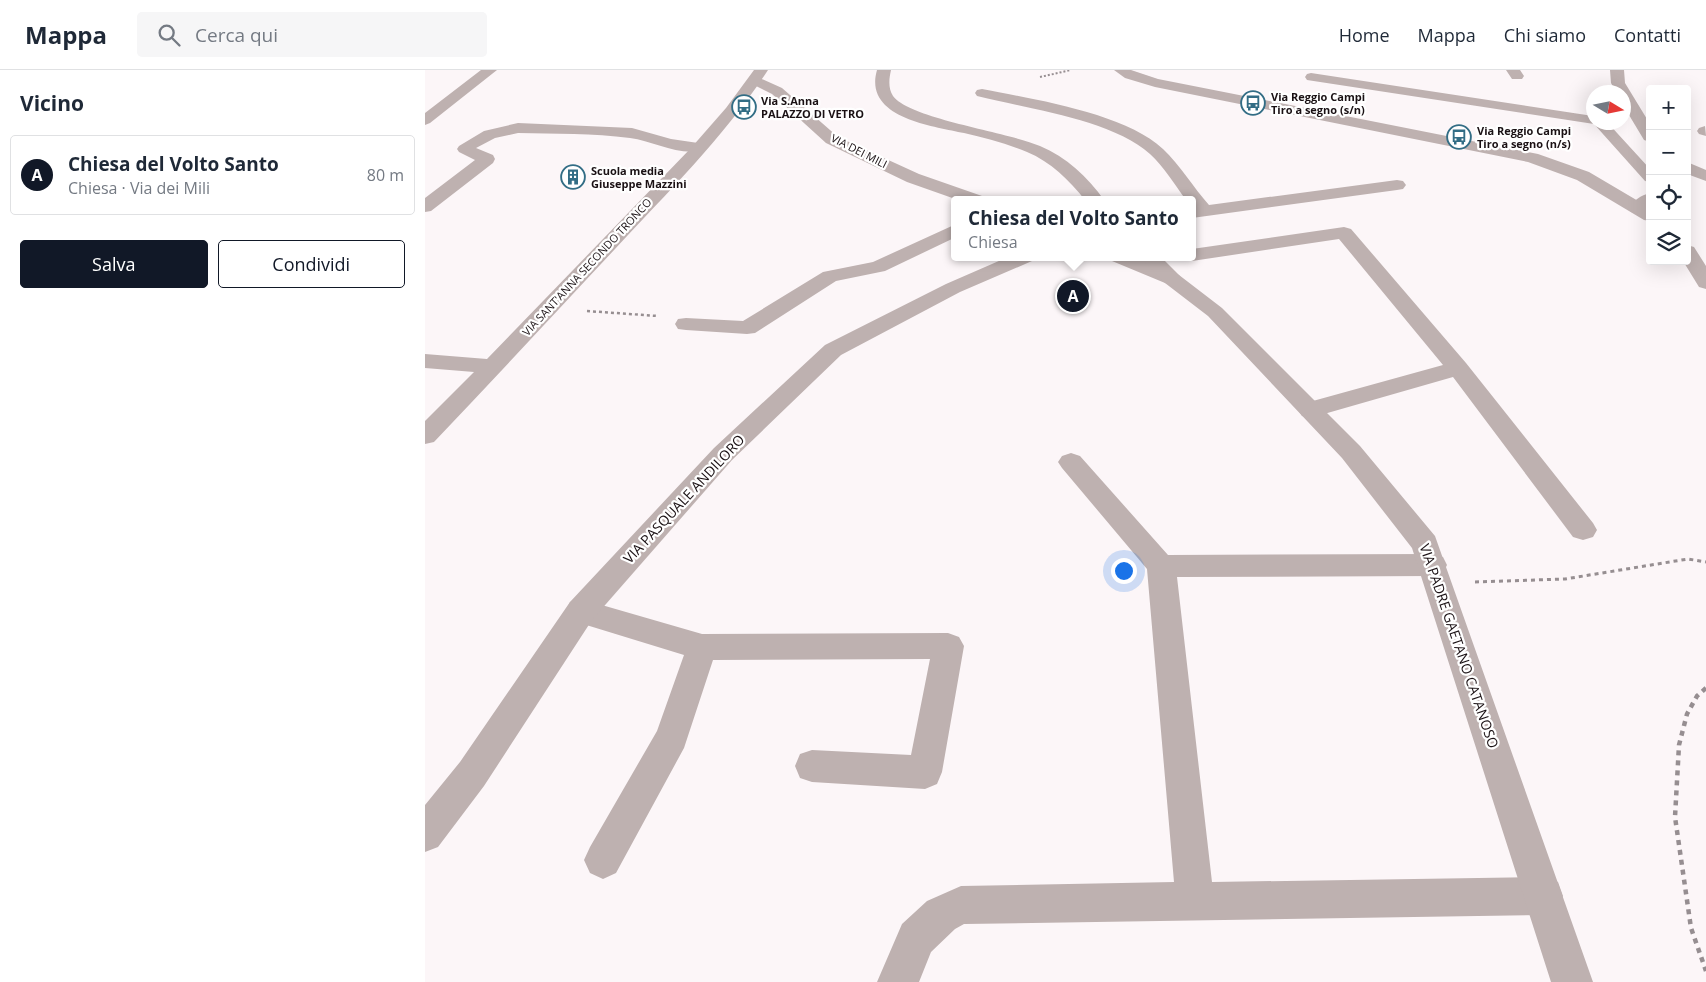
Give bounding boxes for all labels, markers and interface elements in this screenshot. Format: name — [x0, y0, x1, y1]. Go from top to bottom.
search box — [137, 12, 487, 57]
text: Mappa — [25, 18, 107, 51]
icon: search — [155, 21, 183, 49]
text: Cerca qui — [195, 22, 278, 48]
text: Home — [1339, 23, 1390, 47]
text: Mappa — [1418, 23, 1476, 47]
text: Chi siamo — [1504, 23, 1586, 47]
text: Contatti — [1614, 23, 1681, 47]
north arrow — [1586, 85, 1631, 130]
map controls — [1646, 85, 1691, 265]
button: + — [1646, 85, 1691, 130]
text: Vicino — [20, 89, 84, 117]
place label: Via Reggio Campi Tiro a segno (s/n) — [1271, 89, 1365, 117]
bus stop icon: Via Reggio Campi Tiro a segno (s/n) — [1240, 90, 1266, 116]
place label: Via S.Anna PALAZZO DI VETRO — [761, 93, 864, 121]
bus stop icon: Via S.Anna PALAZZO DI VETRO — [731, 94, 757, 120]
place label: Via Reggio Campi Tiro a segno (n/s) — [1477, 123, 1571, 151]
bus stop icon: Via Reggio Campi Tiro a segno (n/s) — [1446, 124, 1472, 150]
street label: VIA DEI MILI — [829, 130, 890, 171]
button: − — [1646, 130, 1691, 175]
text: Chiesa del Volto Santo — [68, 151, 279, 177]
place label: Scuola media Giuseppe Mazzini — [591, 163, 687, 191]
text: A — [31, 164, 43, 186]
text: 80 m — [367, 164, 404, 186]
building icon: Scuola media Giuseppe Mazzini — [560, 164, 586, 190]
button: locate — [1646, 175, 1691, 220]
text: Chiesa · Via dei Mili — [68, 177, 210, 199]
street label: VIA SANT'ANNA SECONDO TRONCO — [519, 195, 655, 339]
popup — [951, 196, 1196, 261]
text: Chiesa del Volto Santo — [968, 205, 1179, 231]
button: layers — [1646, 220, 1691, 265]
text: Chiesa — [968, 231, 1018, 253]
button: Salva — [20, 240, 208, 288]
button: Condividi — [218, 240, 405, 288]
pin: A — [1057, 277, 1089, 315]
street label: VIA PASQUALE ANDILORO — [619, 430, 748, 567]
street label: VIA PADRE GAETANO CATANOSO — [1416, 541, 1503, 751]
your location — [1111, 558, 1137, 584]

